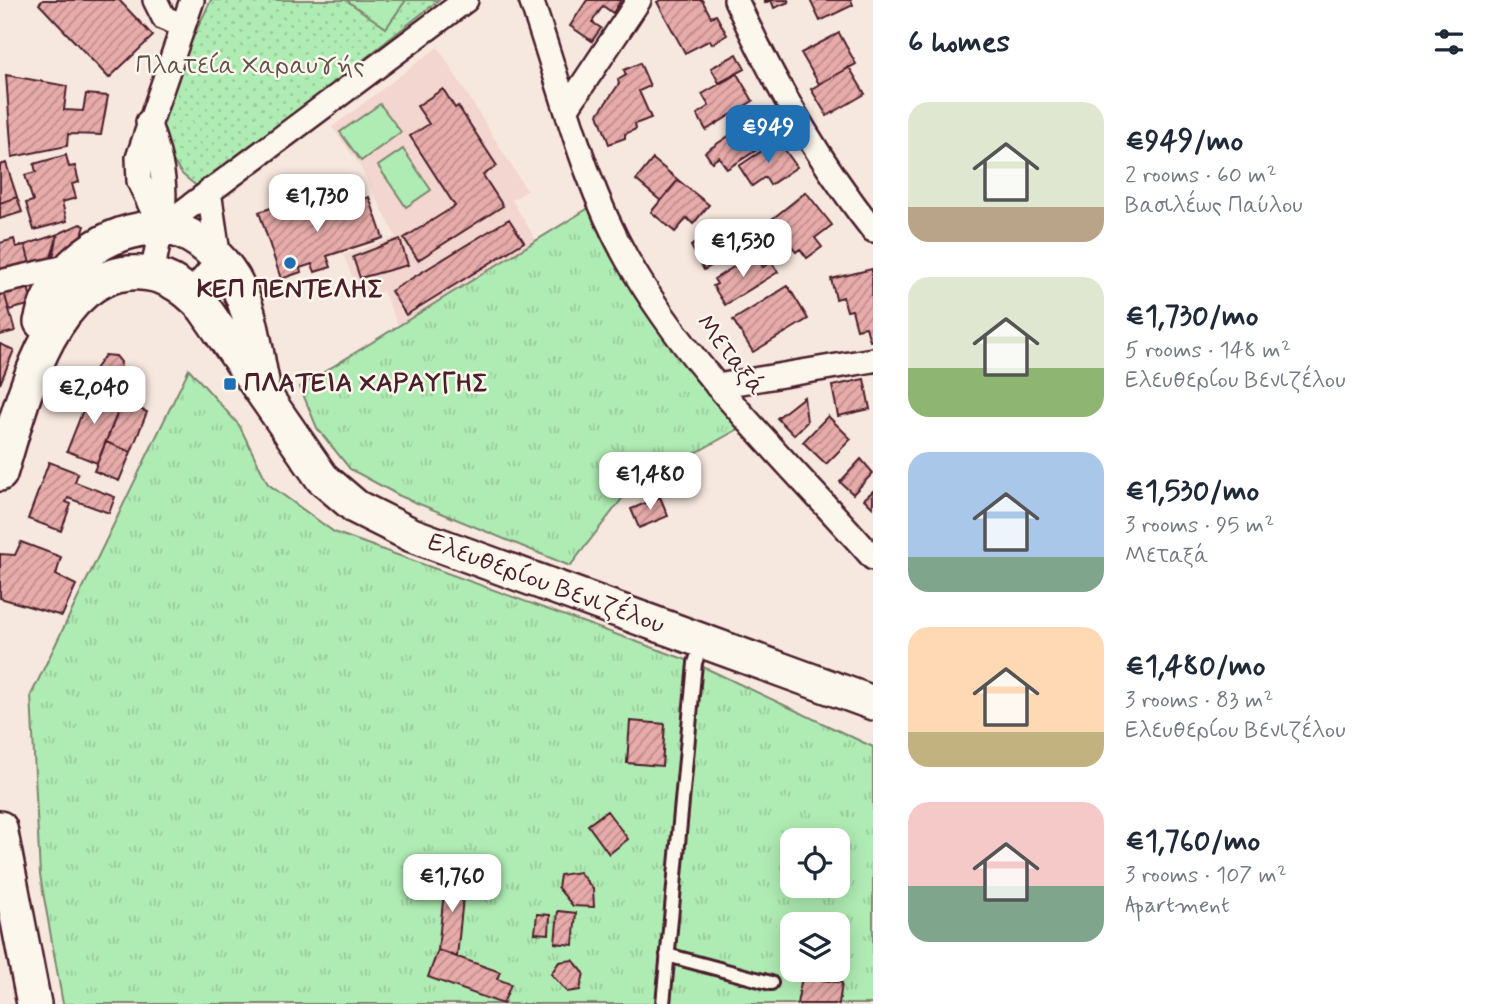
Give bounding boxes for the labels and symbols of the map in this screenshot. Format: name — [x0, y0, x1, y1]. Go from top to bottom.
park label: Πλατεία Χαραυγής — [135, 49, 365, 83]
pin: €949 — [727, 106, 809, 165]
pin: €1,730 — [260, 174, 374, 234]
pin: €1,530 — [686, 219, 800, 279]
marker: ΚΕΠ ΠΕΝΤΕΛΗΣ — [282, 255, 298, 271]
place label: ΚΕΠ ΠΕΝΤΕΛΗΣ — [197, 273, 383, 307]
street label: Μεταξά — [688, 307, 772, 403]
pin: €2,040 — [37, 366, 151, 426]
place label: ΠΛΑΤΕΙΑ ΧΑΡΑΥΓΗΣ — [244, 367, 488, 401]
marker: ΠΛΑΤΕΙΑ ΧΑΡΑΥΓΗΣ — [222, 376, 238, 392]
pin: €1,480 — [593, 452, 707, 512]
street label: Ελευθερίου Βενιζέλου — [423, 525, 669, 643]
pin: €1,760 — [395, 855, 509, 914]

